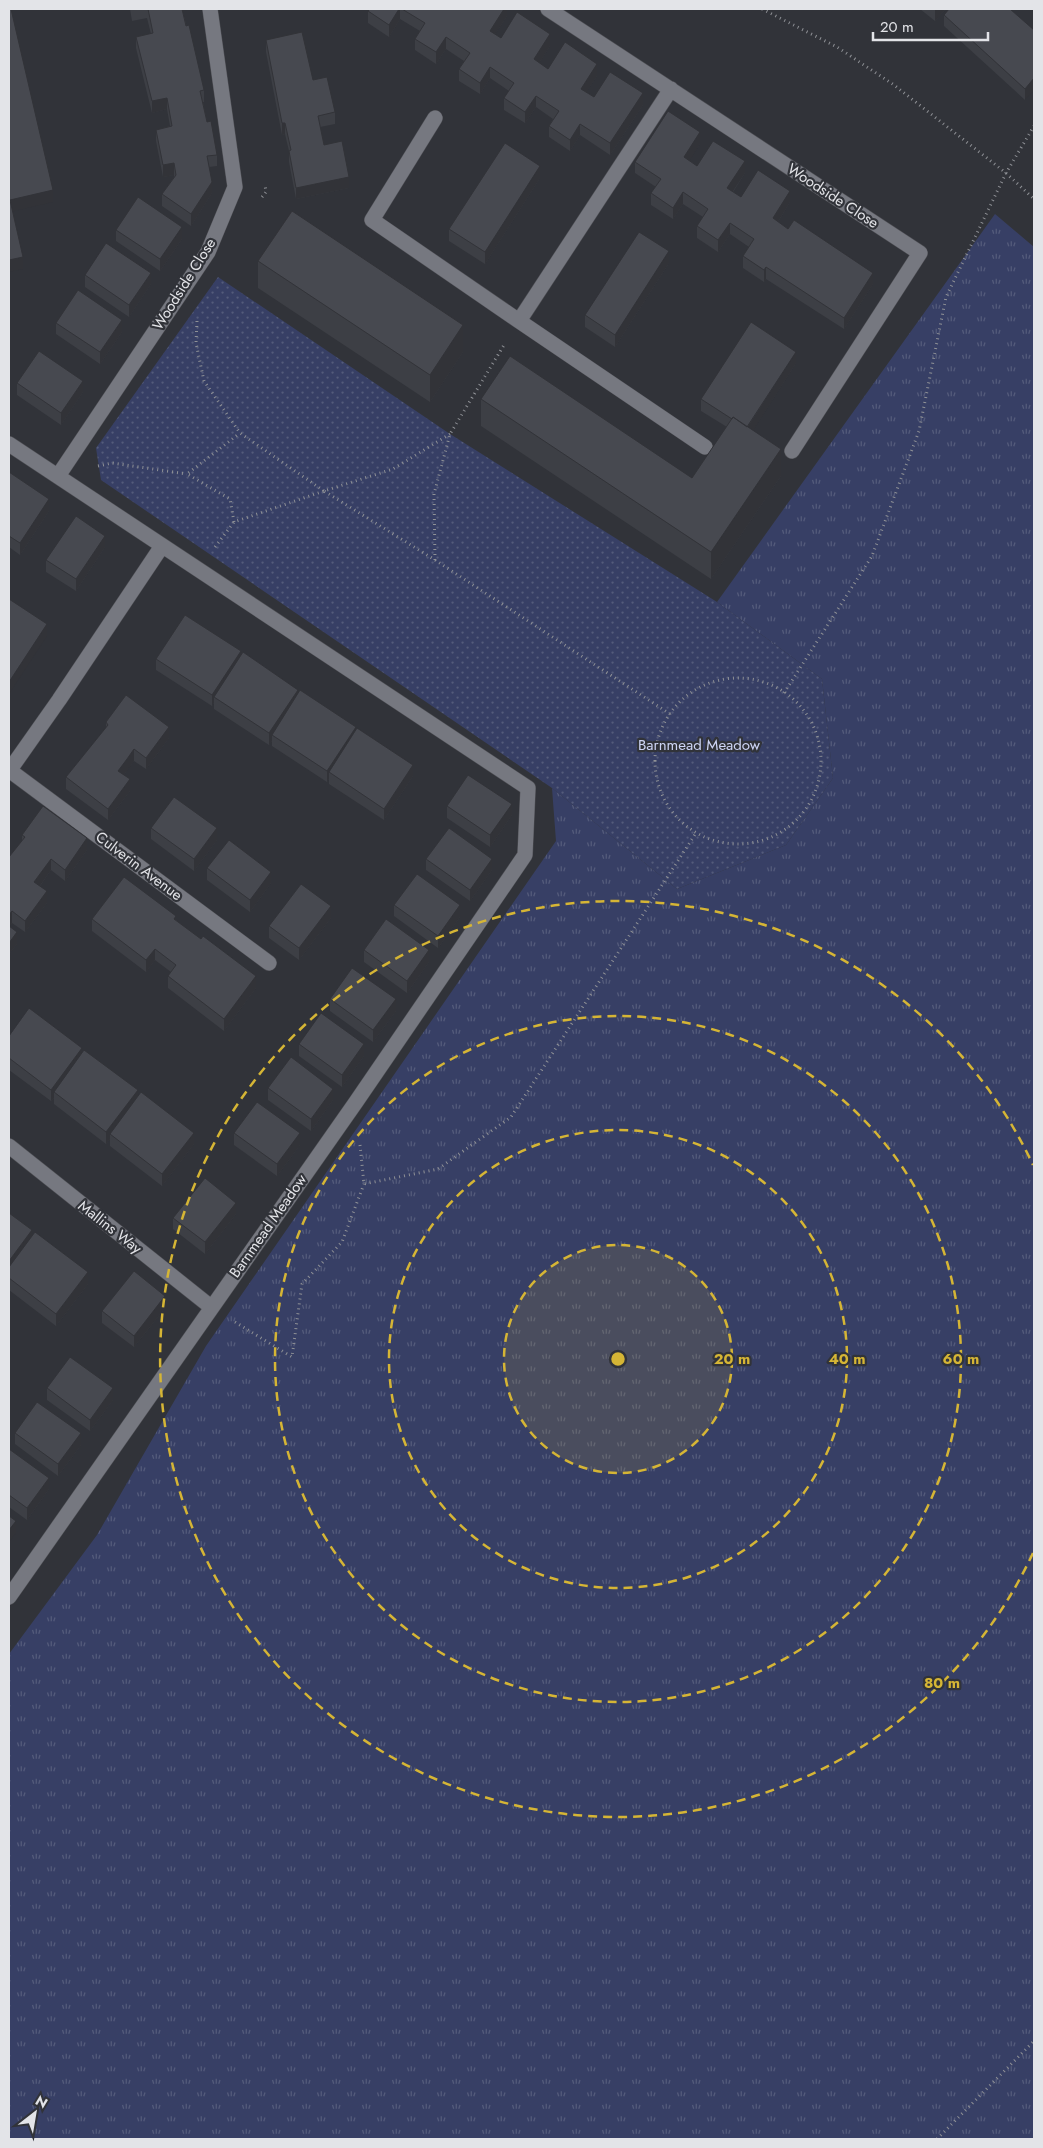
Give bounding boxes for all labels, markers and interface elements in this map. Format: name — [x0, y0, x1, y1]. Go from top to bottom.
scale bar — [873, 10, 988, 42]
text: 20 m — [880, 16, 914, 38]
street label: Woodside Close — [783, 158, 883, 234]
street label: Woodside Close — [147, 233, 221, 334]
park label: Barnmead Meadow — [638, 734, 761, 756]
street label: Culverin Avenue — [91, 826, 187, 906]
street label: Barnmead Meadow — [224, 1169, 312, 1282]
street label: Mallins Way — [73, 1195, 147, 1259]
text: 20 m — [714, 1348, 750, 1370]
text: 40 m — [828, 1348, 866, 1370]
text: 60 m — [943, 1348, 979, 1370]
centre of rings — [609, 1350, 627, 1368]
text: 80 m — [924, 1672, 960, 1694]
north arrow — [10, 2088, 60, 2138]
text: N — [32, 2090, 52, 2113]

